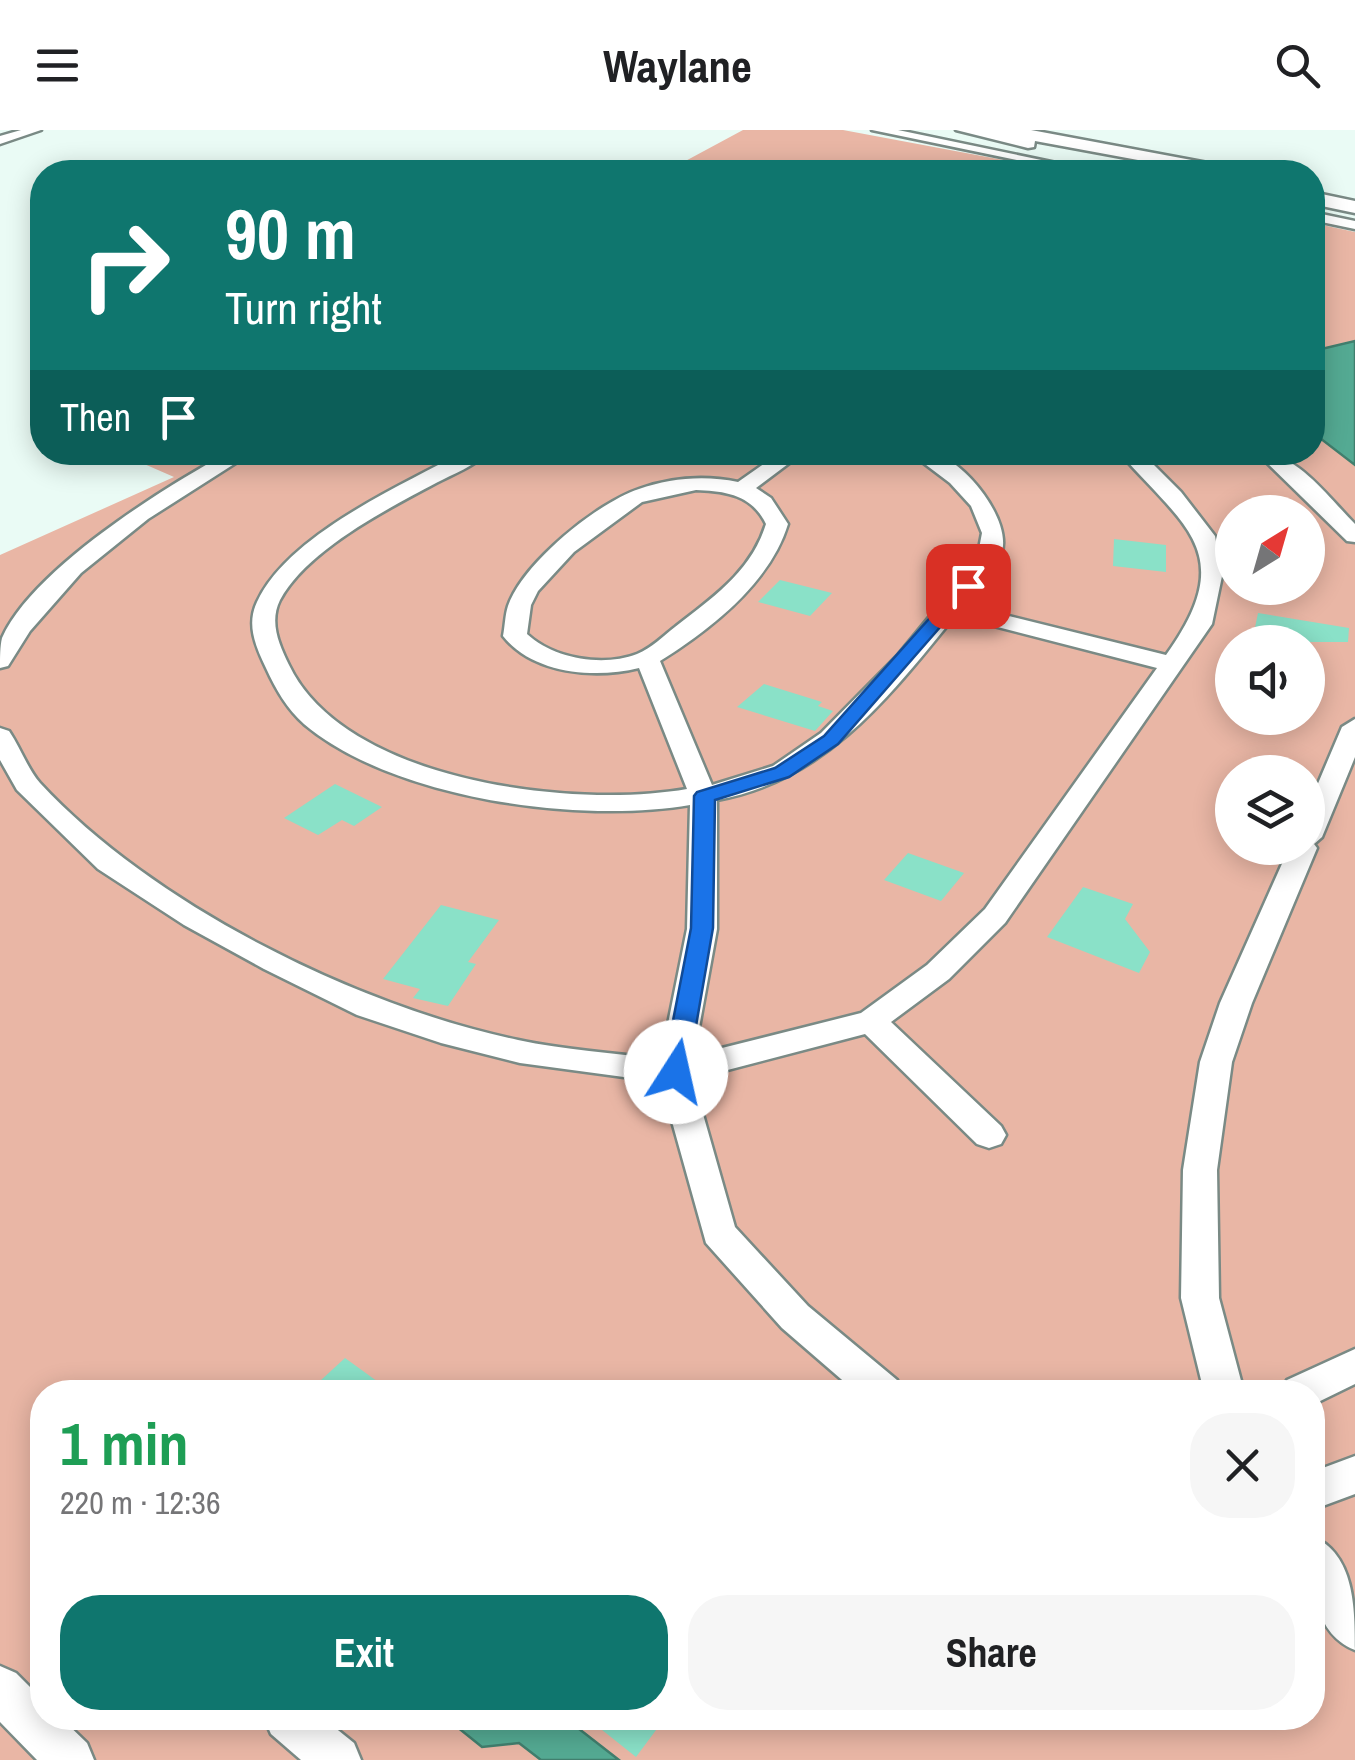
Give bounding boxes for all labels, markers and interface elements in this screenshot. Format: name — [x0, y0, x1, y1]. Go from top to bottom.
text: Waylane — [603, 35, 752, 96]
icon: menu — [30, 38, 85, 93]
icon: search — [1270, 38, 1325, 93]
text: 90 m — [225, 187, 356, 281]
icon: right — [60, 200, 190, 330]
text: Turn right — [225, 277, 382, 338]
icon: arrive — [151, 390, 206, 445]
text: Then — [60, 392, 131, 443]
north arrow — [1215, 495, 1325, 605]
map controls — [1215, 495, 1325, 865]
pin — [926, 544, 1011, 629]
icon: arrive — [941, 559, 996, 614]
button: sound — [1215, 625, 1325, 735]
button: layers — [1215, 755, 1325, 865]
position arrow — [624, 1020, 728, 1124]
text: 1 min — [60, 1403, 189, 1484]
button: close — [1190, 1413, 1295, 1518]
text: 220 m · 12:36 — [60, 1481, 220, 1524]
button: Exit — [60, 1595, 668, 1710]
button: Share — [688, 1595, 1295, 1710]

